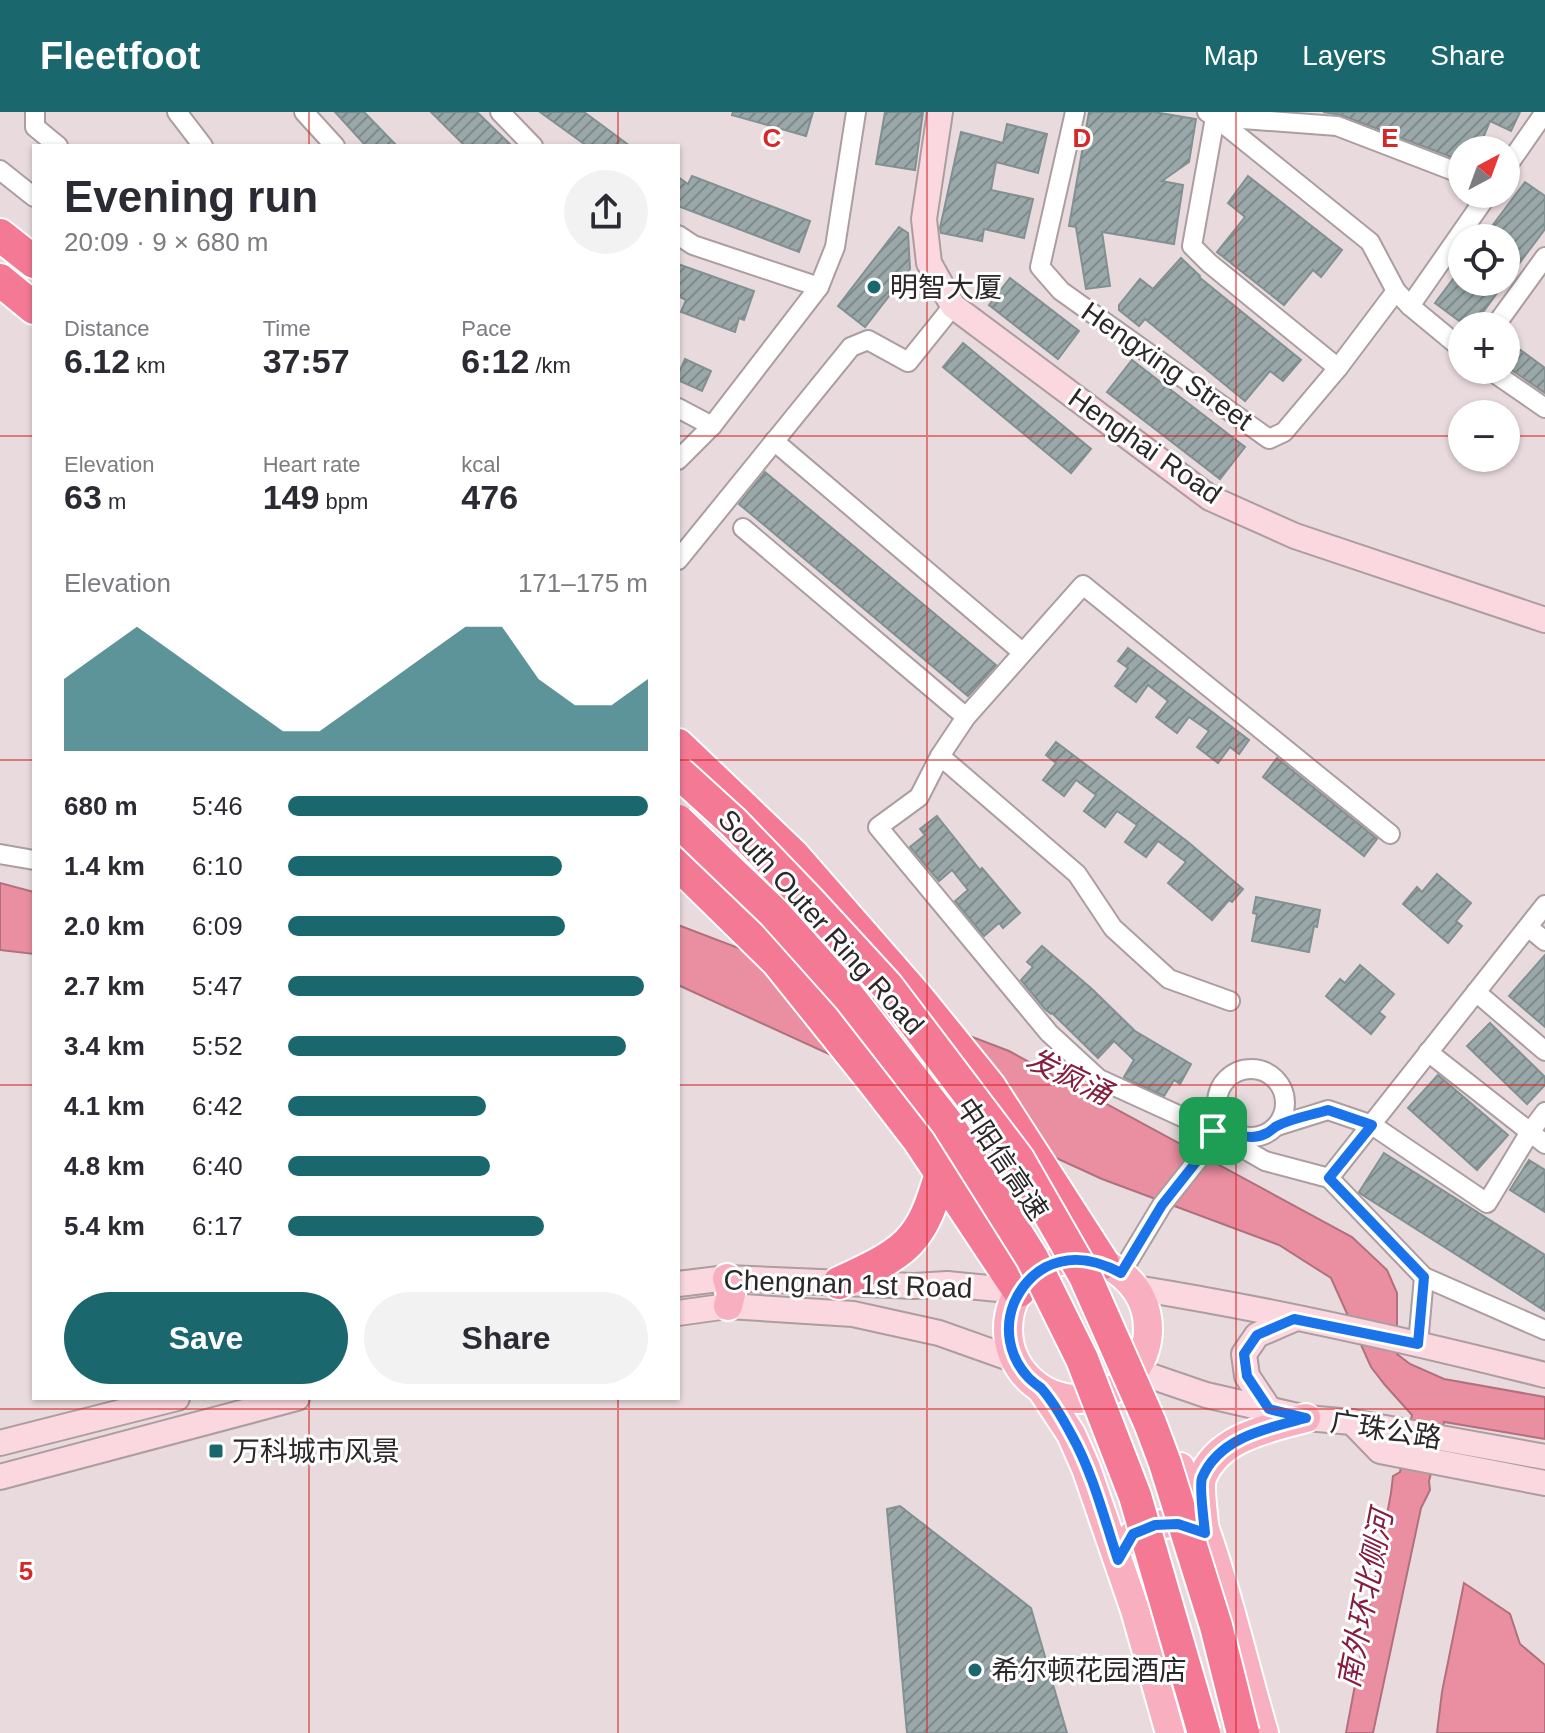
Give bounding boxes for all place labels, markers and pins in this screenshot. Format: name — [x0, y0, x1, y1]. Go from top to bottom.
place label: 明智大厦 — [890, 272, 1002, 303]
marker: 明智大厦 — [865, 278, 883, 296]
pin — [1179, 1097, 1247, 1165]
place label: 万科城市风景 — [232, 1436, 400, 1467]
marker: 万科城市风景 — [207, 1442, 225, 1460]
place label: 希尔顿花园酒店 — [991, 1655, 1187, 1686]
marker: 希尔顿花园酒店 — [966, 1661, 984, 1679]

